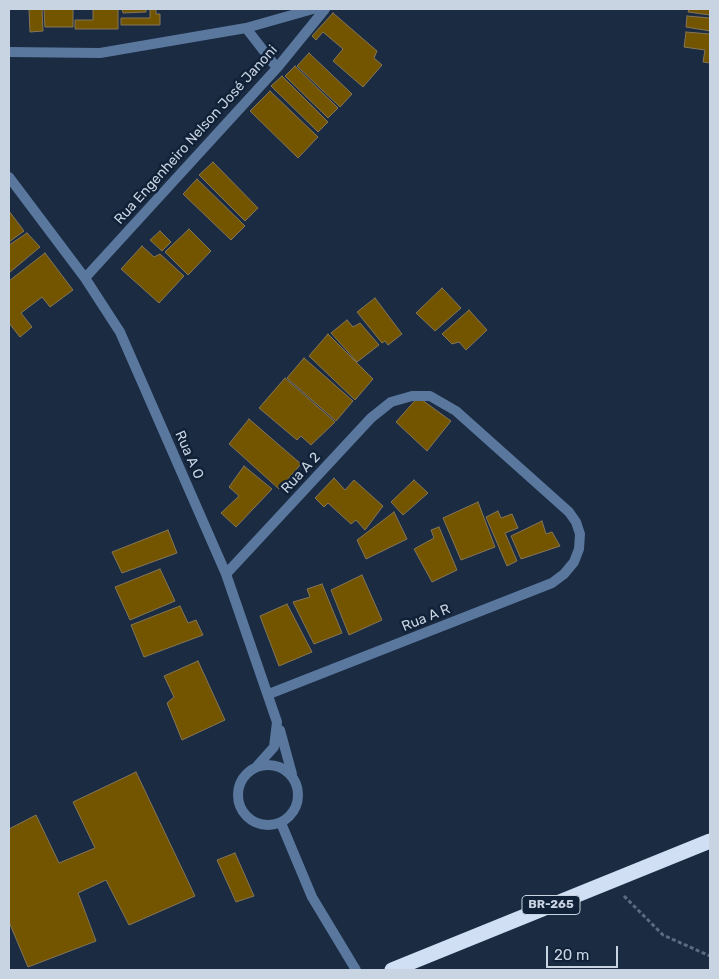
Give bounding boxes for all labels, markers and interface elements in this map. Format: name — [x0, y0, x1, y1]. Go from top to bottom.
street label: Rua Engenheiro Nelson José Janoni — [111, 42, 281, 228]
street label: Rua A O — [171, 428, 207, 482]
street label: Rua A 2 — [278, 449, 324, 497]
street label: Rua A R — [399, 601, 453, 635]
road number: BR-265 — [522, 896, 580, 914]
scale bar — [549, 936, 622, 968]
text: 20 m — [554, 946, 589, 964]

